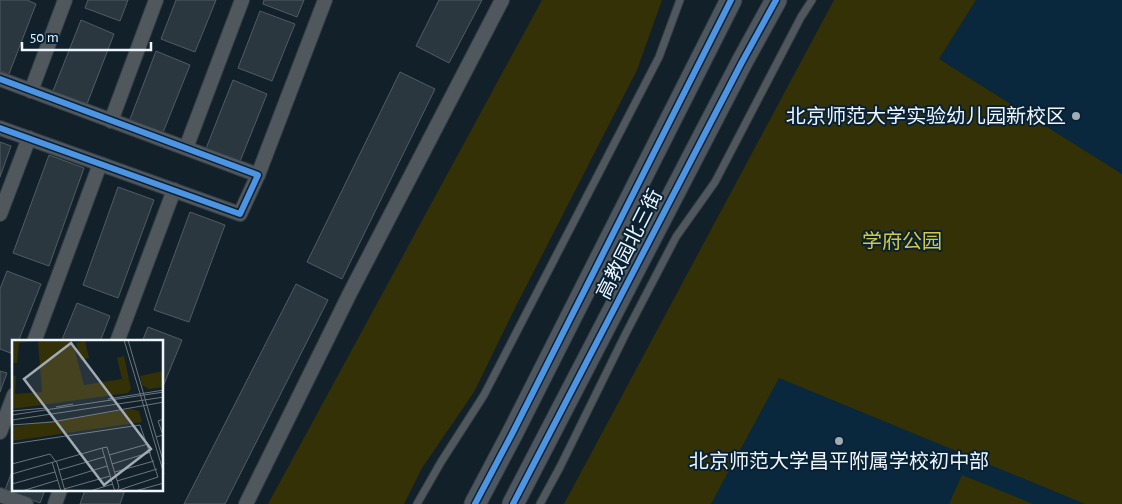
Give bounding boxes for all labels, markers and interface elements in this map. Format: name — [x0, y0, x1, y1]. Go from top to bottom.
scale bar — [22, 20, 151, 52]
text: 50 m — [30, 30, 59, 45]
place label: 北京师范大学实验幼儿园新校区 — [786, 105, 1066, 127]
marker: 北京师范大学实验幼儿园新校区 — [1070, 110, 1082, 122]
street label: 高教园北三街 — [592, 186, 666, 302]
park label: 学府公园 — [862, 231, 942, 252]
inset map — [12, 340, 164, 492]
marker: 北京师范大学昌平附属学校初中部 — [833, 435, 845, 447]
place label: 北京师范大学昌平附属学校初中部 — [689, 451, 989, 472]

